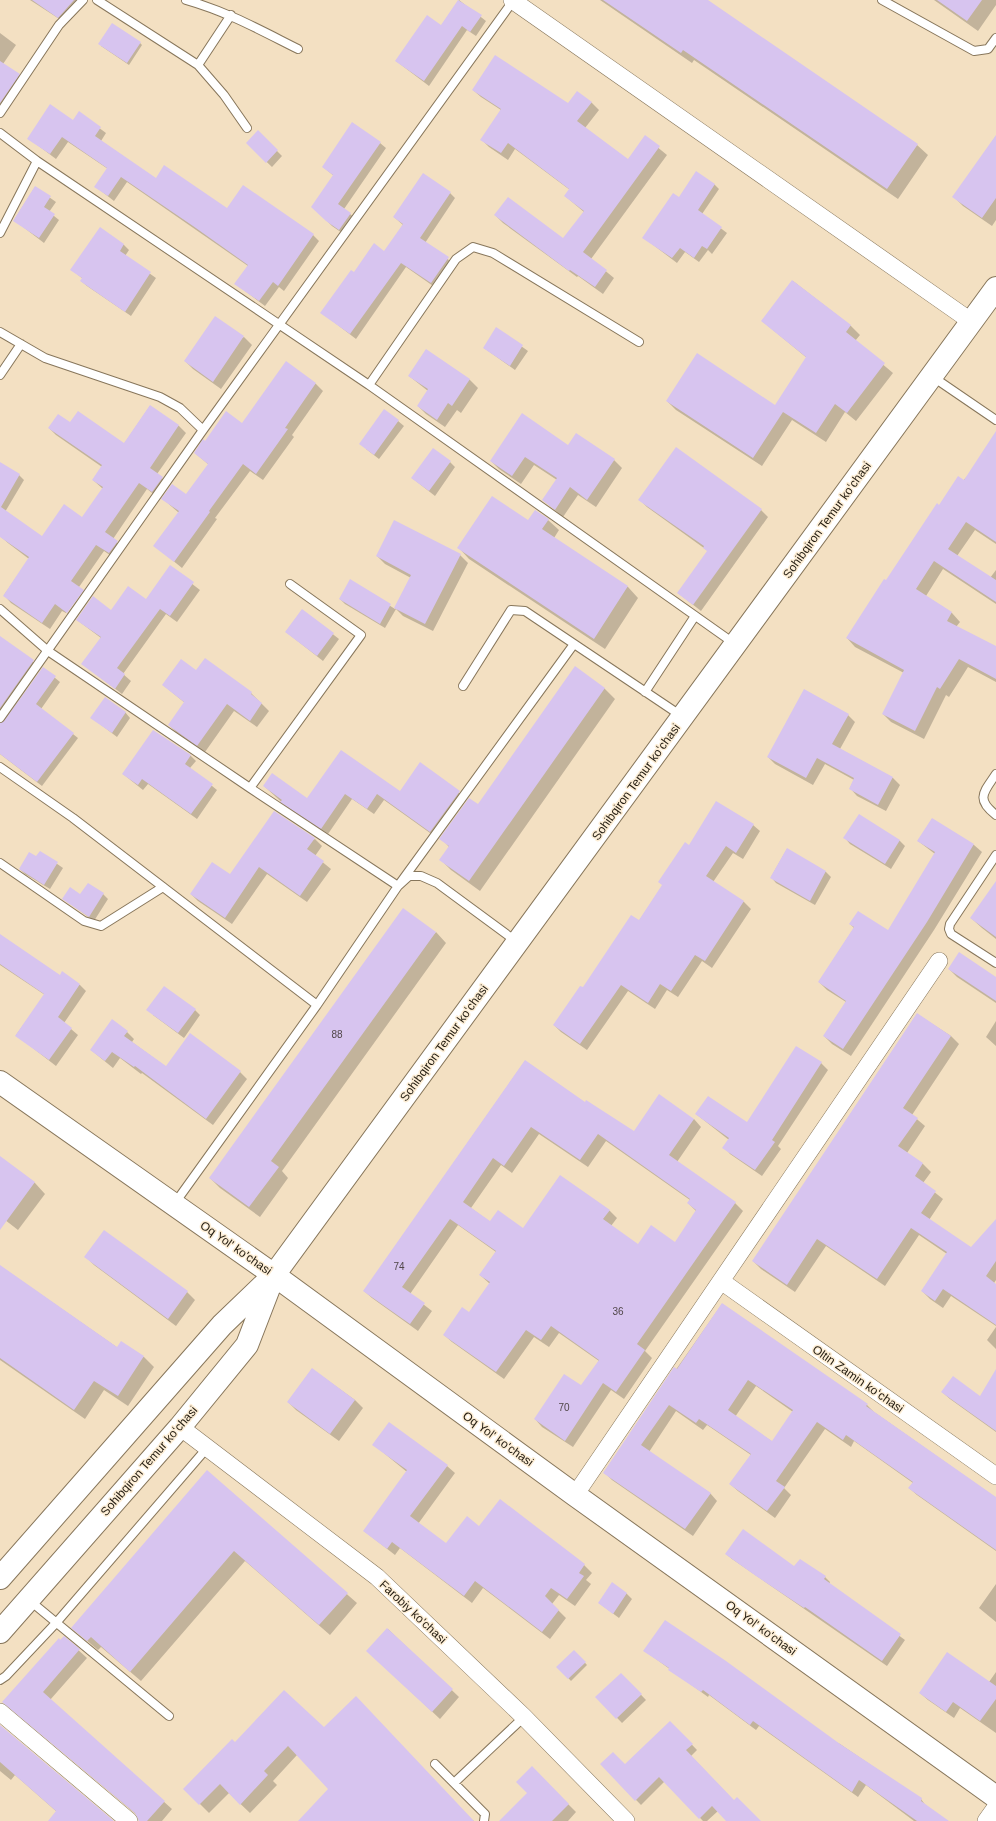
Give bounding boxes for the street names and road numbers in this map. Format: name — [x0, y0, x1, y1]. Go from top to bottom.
street label: Sohibqiron Temur koʻchasi — [780, 459, 874, 581]
street label: Sohibqiron Temur koʻchasi — [589, 721, 683, 843]
street label: Sohibqiron Temur koʻchasi — [397, 982, 491, 1104]
street label: Oq Yol' ko'chasi — [198, 1218, 274, 1278]
street label: Oltin Zamin koʻchasi — [810, 1342, 906, 1416]
street label: Sohibqiron Temur koʻchasi — [98, 1403, 200, 1519]
street label: Oq Yol' ko'chasi — [460, 1409, 536, 1469]
street label: Farobiy ko'chasi — [377, 1577, 449, 1647]
street label: Oq Yol' ko'chasi — [723, 1598, 799, 1658]

